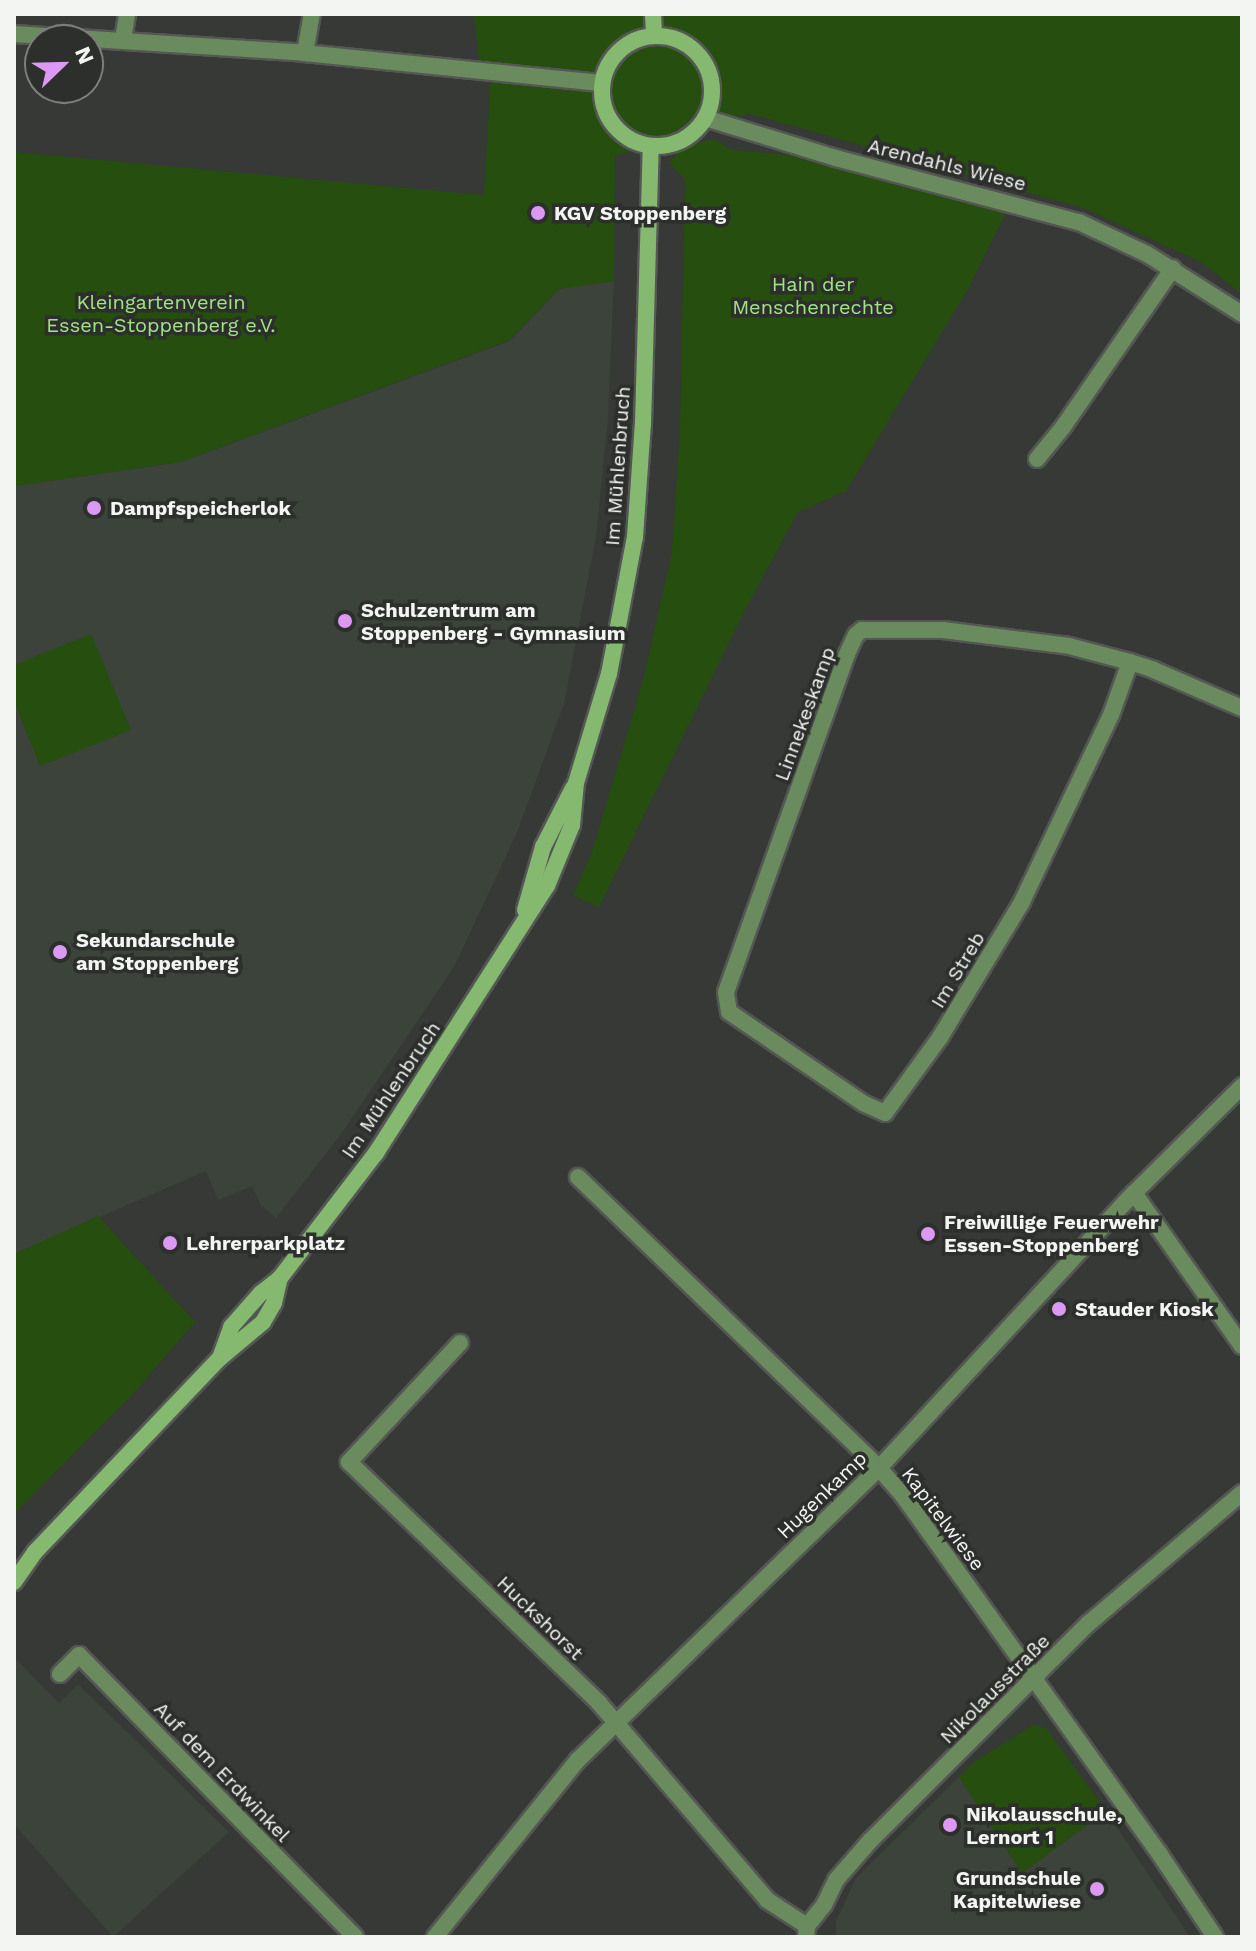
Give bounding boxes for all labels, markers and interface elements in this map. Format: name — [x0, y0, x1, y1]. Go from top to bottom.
north arrow — [24, 24, 104, 104]
text: N — [70, 43, 99, 68]
street label: Arendahls Wiese — [865, 134, 1029, 196]
place label: KGV Stoppenberg — [554, 201, 727, 225]
marker: KGV Stoppenberg — [529, 204, 547, 222]
park label: Hain der Menschenrechte — [732, 272, 894, 319]
park label: Kleingartenverein Essen-Stoppenberg e.V. — [46, 290, 276, 337]
street label: Im Mühlenbruch — [600, 385, 636, 547]
place label: Dampfspeicherlok — [110, 496, 291, 520]
marker: Dampfspeicherlok — [85, 499, 103, 517]
place label: Schulzentrum am Stoppenberg - Gymnasium — [361, 598, 626, 645]
marker: Schulzentrum am Stoppenberg - Gymnasium — [336, 612, 354, 630]
street label: Linnekeskamp — [770, 644, 840, 784]
street label: Im Streb — [926, 927, 990, 1013]
place label: Sekundarschule am Stoppenberg — [76, 928, 239, 975]
marker: Sekundarschule am Stoppenberg — [51, 943, 69, 961]
street label: Im Mühlenbruch — [336, 1017, 446, 1163]
place label: Freiwillige Feuerwehr Essen-Stoppenberg — [944, 1210, 1159, 1257]
marker: Freiwillige Feuerwehr Essen-Stoppenberg — [919, 1225, 937, 1243]
place label: Lehrerparkplatz — [186, 1231, 345, 1255]
marker: Lehrerparkplatz — [161, 1234, 179, 1252]
place label: Stauder Kiosk — [1075, 1297, 1214, 1321]
marker: Stauder Kiosk — [1050, 1300, 1068, 1318]
street label: Hugenkamp — [772, 1446, 872, 1544]
street label: Kapitelwiese — [896, 1463, 990, 1575]
street label: Huckshorst — [492, 1571, 588, 1665]
street label: Nikolausstraße — [935, 1629, 1055, 1749]
street label: Auf dem Erdwinkel — [149, 1697, 295, 1847]
place label: Nikolausschule, Lernort 1 — [966, 1802, 1122, 1849]
marker: Nikolausschule, Lernort 1 — [941, 1816, 959, 1834]
place label: Grundschule Kapitelwiese — [953, 1866, 1081, 1913]
marker: Grundschule Kapitelwiese — [1088, 1880, 1106, 1898]

